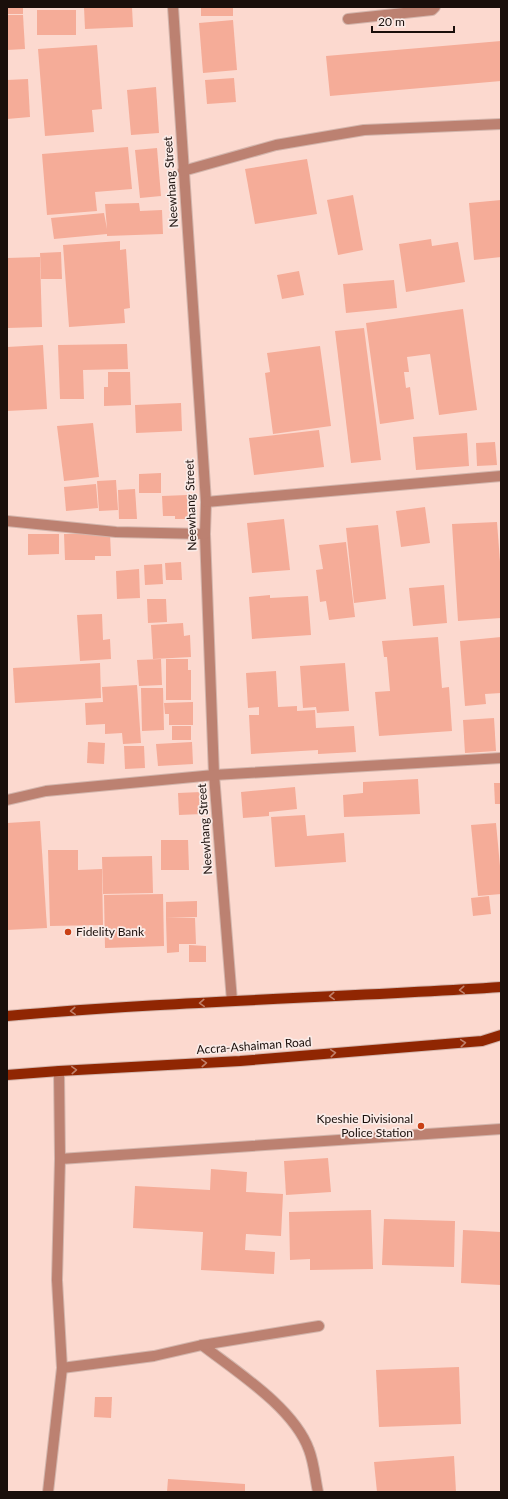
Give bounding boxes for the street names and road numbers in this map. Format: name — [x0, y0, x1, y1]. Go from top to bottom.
street label: Neewhang Street — [160, 135, 181, 228]
street label: Neewhang Street — [181, 458, 200, 551]
street label: Neewhang Street — [194, 782, 215, 875]
street label: Accra-Ashaiman Road — [196, 1034, 312, 1057]

